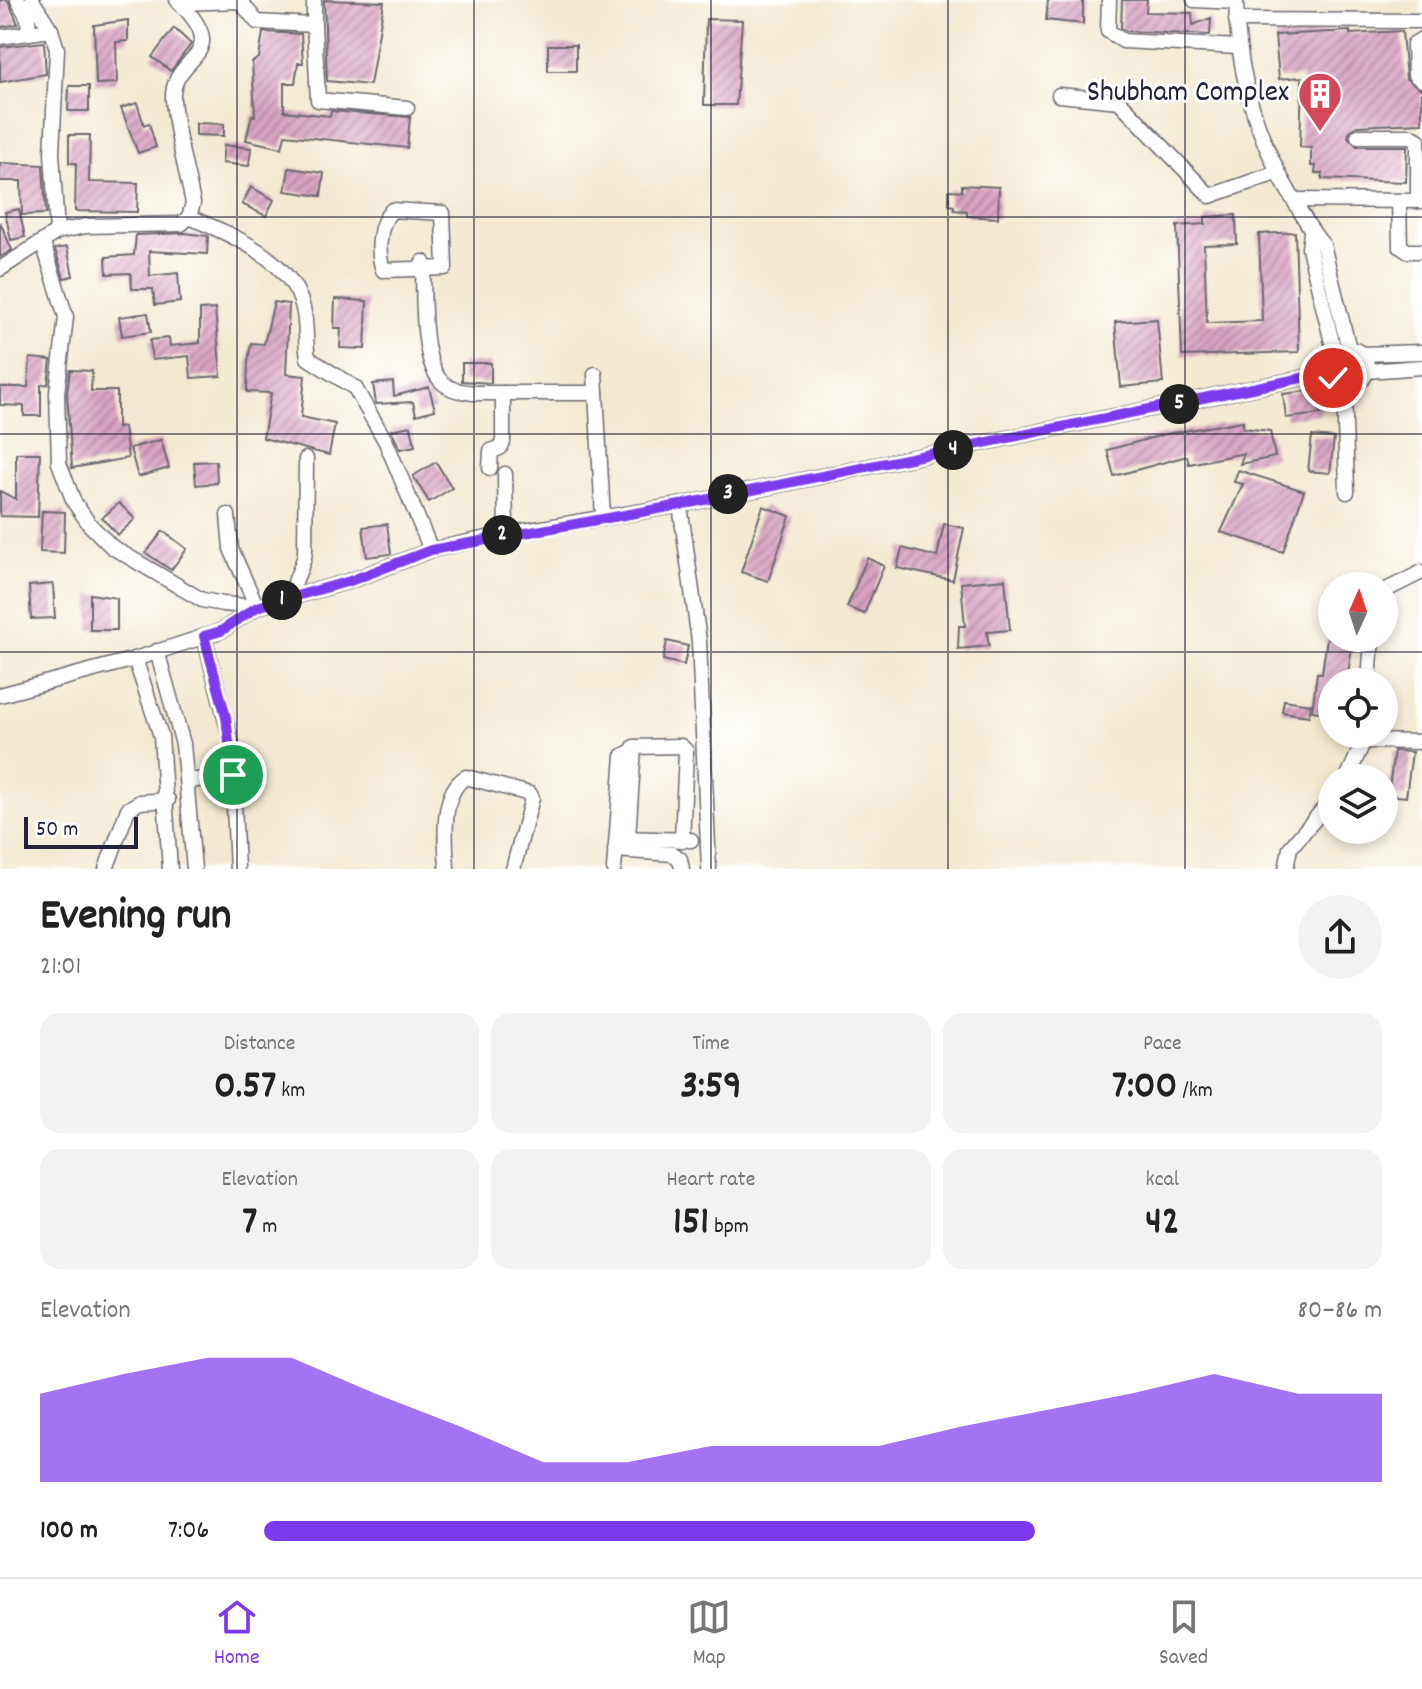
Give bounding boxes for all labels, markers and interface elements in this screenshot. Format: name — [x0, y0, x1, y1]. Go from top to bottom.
building icon: Shubham Complex — [1296, 70, 1344, 133]
place label: Shubham Complex — [1087, 73, 1289, 116]
pin — [1299, 344, 1367, 412]
icon: check — [1311, 356, 1355, 400]
pin: 5 — [1159, 384, 1199, 424]
text: 5 — [1174, 388, 1184, 419]
pin: 4 — [933, 430, 973, 470]
text: 4 — [948, 434, 958, 465]
pin: 3 — [708, 474, 748, 514]
text: 3 — [723, 478, 733, 509]
pin: 2 — [482, 515, 522, 555]
text: 2 — [497, 519, 507, 550]
north arrow — [1318, 572, 1398, 652]
map controls — [1318, 572, 1398, 844]
pin: 1 — [262, 580, 302, 620]
text: 1 — [280, 584, 284, 615]
button: locate — [1318, 668, 1398, 748]
pin — [199, 741, 267, 809]
icon: arrive — [211, 753, 255, 797]
button: layers — [1318, 764, 1398, 844]
scale bar — [24, 813, 138, 849]
text: 50 m — [36, 815, 78, 846]
text: Evening run — [40, 887, 231, 950]
button: share — [1298, 895, 1382, 979]
text: 21:01 — [40, 949, 81, 986]
text: Distance — [224, 1029, 296, 1060]
text: Time — [692, 1029, 730, 1060]
text: Pace — [1143, 1029, 1182, 1060]
text: 0.57 — [214, 1060, 276, 1117]
text: 3:59 — [680, 1060, 742, 1117]
text: 7:00 — [1112, 1060, 1177, 1117]
text: km — [276, 1076, 305, 1107]
text: /km — [1177, 1076, 1213, 1107]
text: Elevation — [221, 1165, 298, 1196]
text: Heart rate — [667, 1165, 755, 1196]
text: kcal — [1146, 1165, 1179, 1196]
text: 7 — [242, 1196, 257, 1253]
text: 151 — [673, 1196, 709, 1253]
text: 42 — [1145, 1196, 1179, 1253]
text: m — [257, 1212, 277, 1243]
text: bpm — [709, 1212, 749, 1243]
text: Elevation — [40, 1293, 130, 1330]
text: 80–86 m — [1298, 1293, 1382, 1330]
text: 100 m — [40, 1513, 98, 1550]
text: 7:06 — [168, 1513, 209, 1550]
tab: Home — [214, 1595, 260, 1674]
tab: Map — [687, 1595, 731, 1674]
tab: Saved — [1159, 1595, 1208, 1674]

